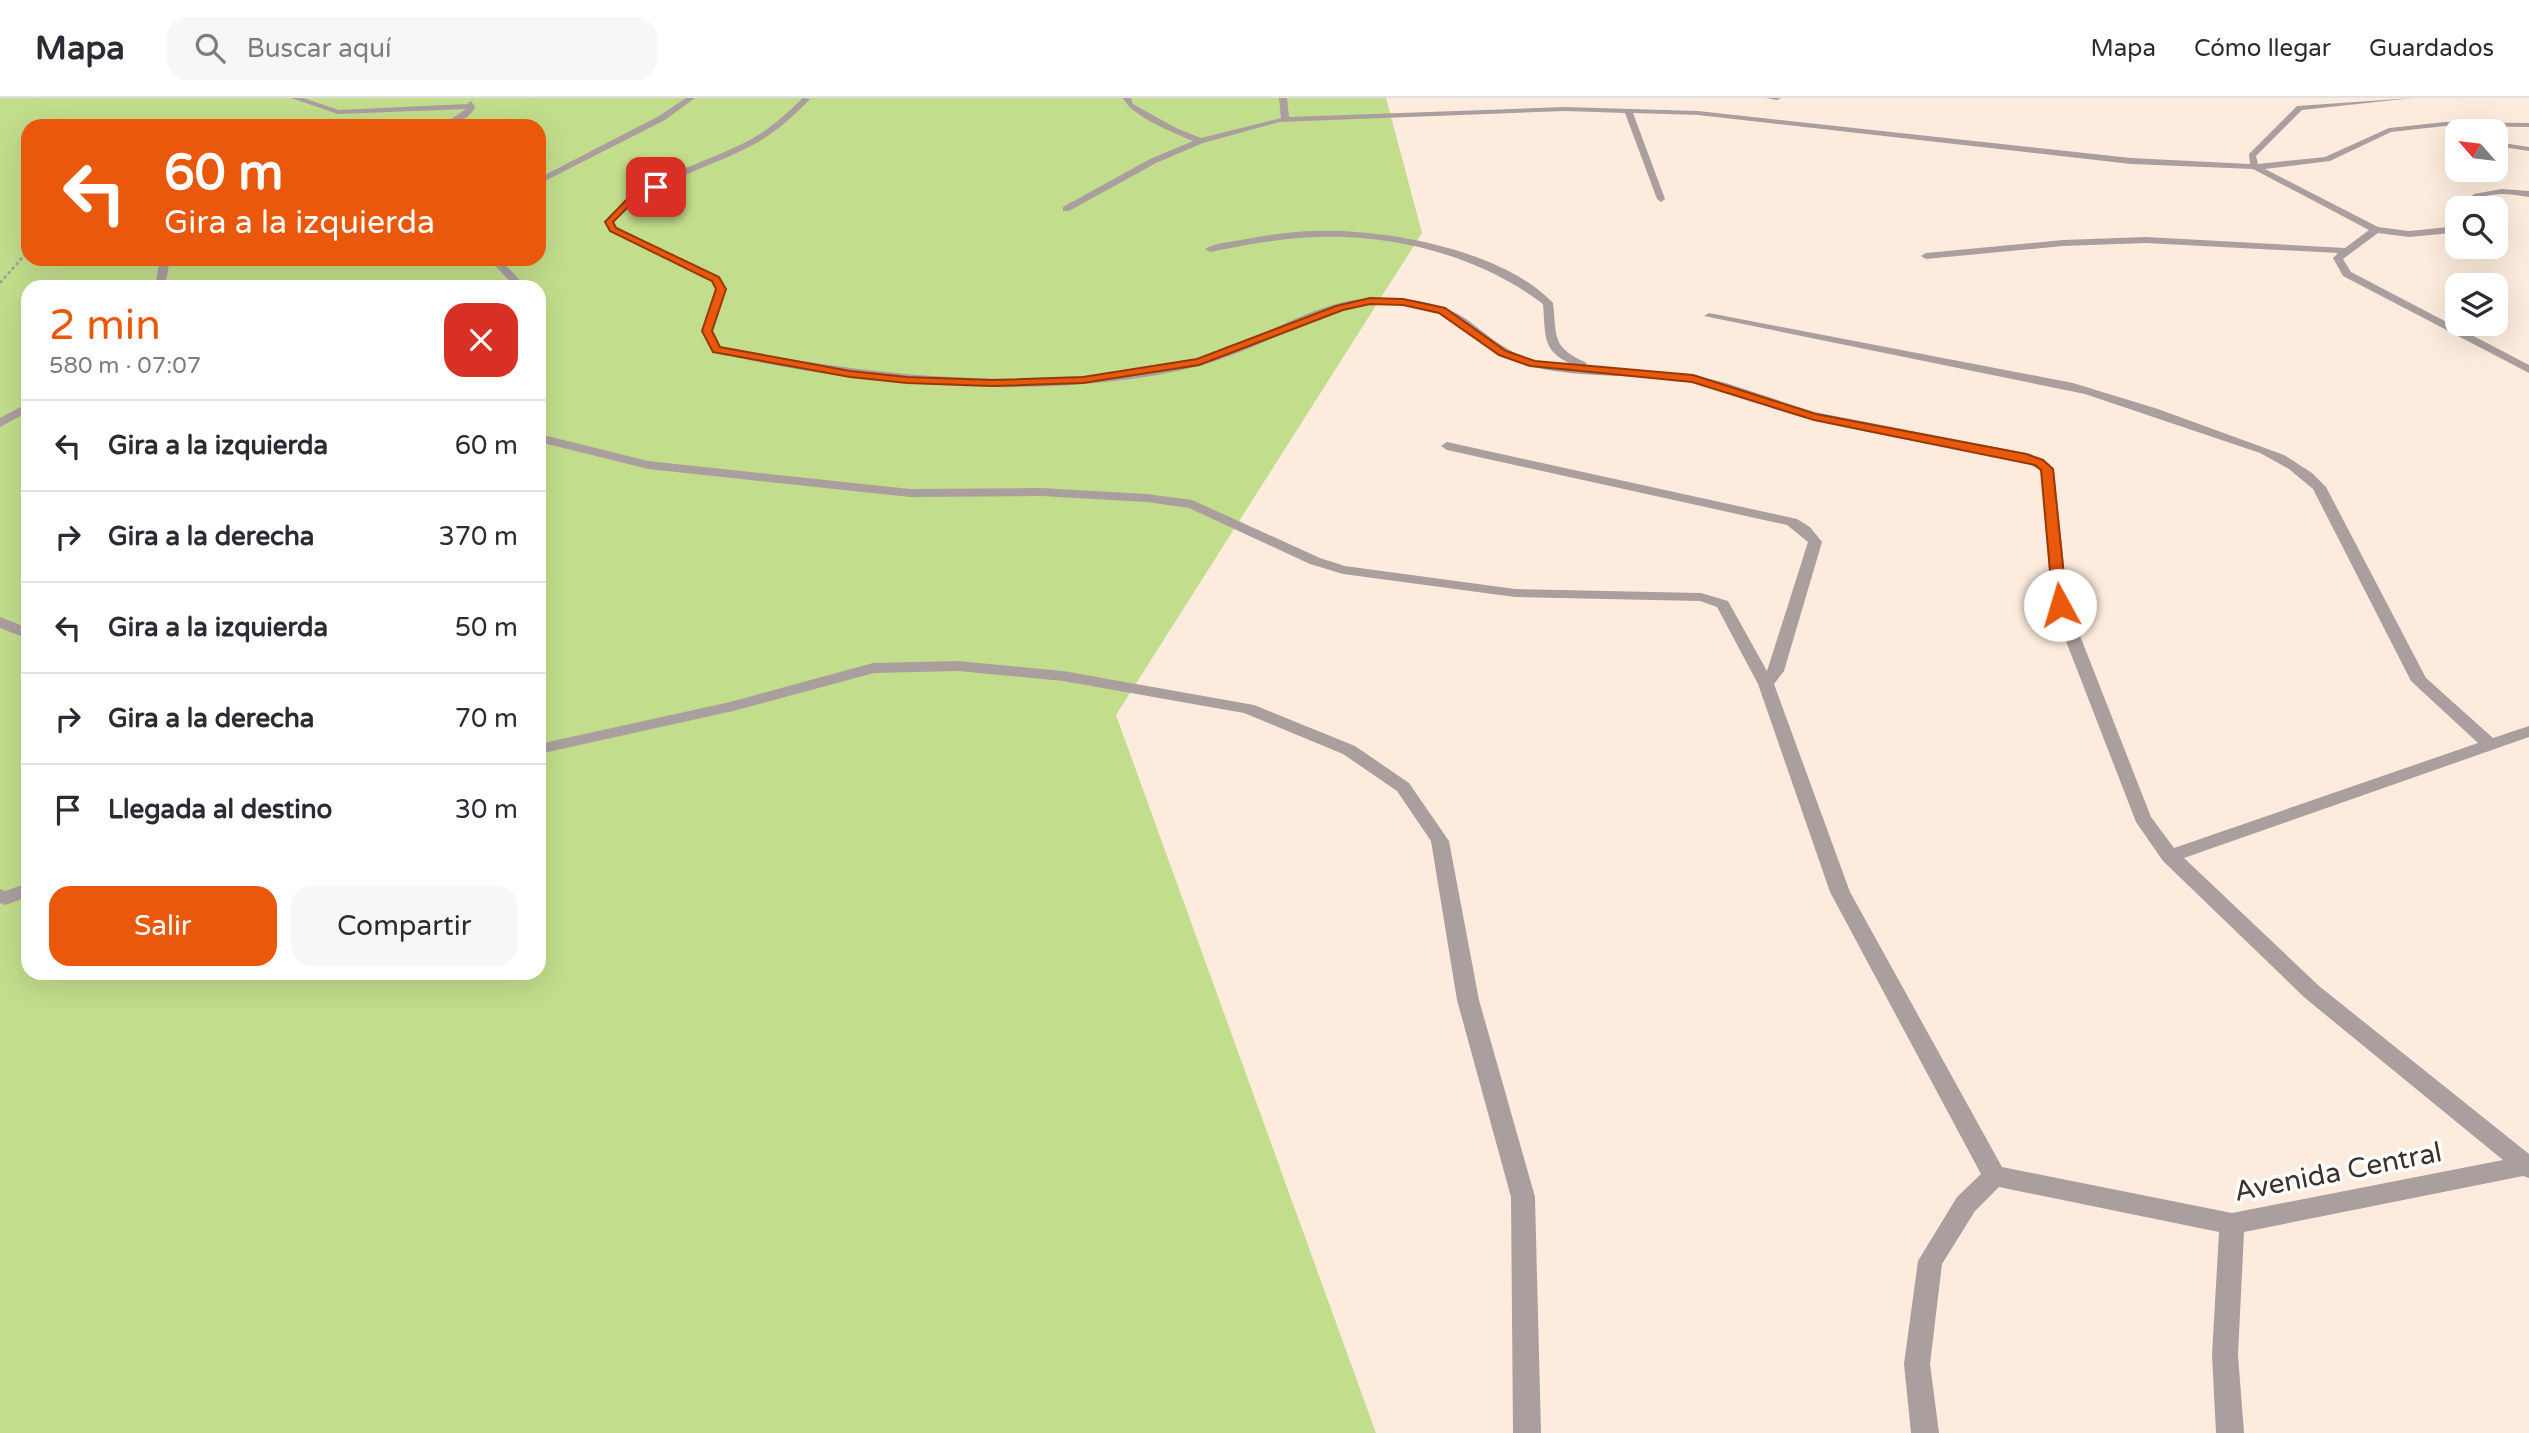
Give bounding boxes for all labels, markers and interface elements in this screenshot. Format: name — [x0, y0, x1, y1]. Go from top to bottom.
search box — [167, 17, 657, 80]
text: Mapa — [35, 29, 125, 68]
icon: search — [191, 29, 229, 67]
text: Buscar aquí — [247, 33, 391, 64]
text: Mapa — [2091, 34, 2156, 63]
text: Cómo llegar — [2194, 34, 2331, 63]
text: Guardados — [2369, 34, 2494, 63]
north arrow — [2445, 119, 2508, 182]
map controls — [2445, 119, 2508, 336]
text: 60 m — [164, 144, 283, 203]
icon: left — [49, 147, 140, 238]
pin — [626, 157, 686, 217]
icon: arrive — [637, 168, 675, 206]
button: search — [2445, 196, 2508, 259]
text: Gira a la izquierda — [164, 204, 435, 242]
button: layers — [2445, 273, 2508, 336]
text: 2 min — [49, 300, 161, 351]
button: close — [444, 303, 518, 377]
text: 580 m · 07:07 — [49, 352, 201, 380]
icon: left — [49, 427, 87, 465]
text: Gira a la izquierda — [108, 430, 328, 461]
text: 60 m — [455, 430, 518, 461]
icon: right — [49, 518, 87, 556]
text: Gira a la derecha — [108, 521, 314, 552]
text: 370 m — [438, 521, 518, 552]
position arrow — [2023, 568, 2097, 642]
icon: left — [49, 609, 87, 647]
text: Gira a la izquierda — [108, 612, 328, 643]
text: 50 m — [455, 612, 518, 643]
icon: right — [49, 700, 87, 738]
text: Gira a la derecha — [108, 703, 314, 734]
text: 70 m — [455, 703, 518, 734]
icon: arrive — [49, 791, 87, 829]
text: Llegada al destino — [108, 794, 332, 825]
text: 30 m — [455, 794, 518, 825]
button: Salir — [49, 886, 277, 966]
button: Compartir — [291, 886, 518, 966]
street label: Avenida Central — [2231, 1135, 2445, 1209]

